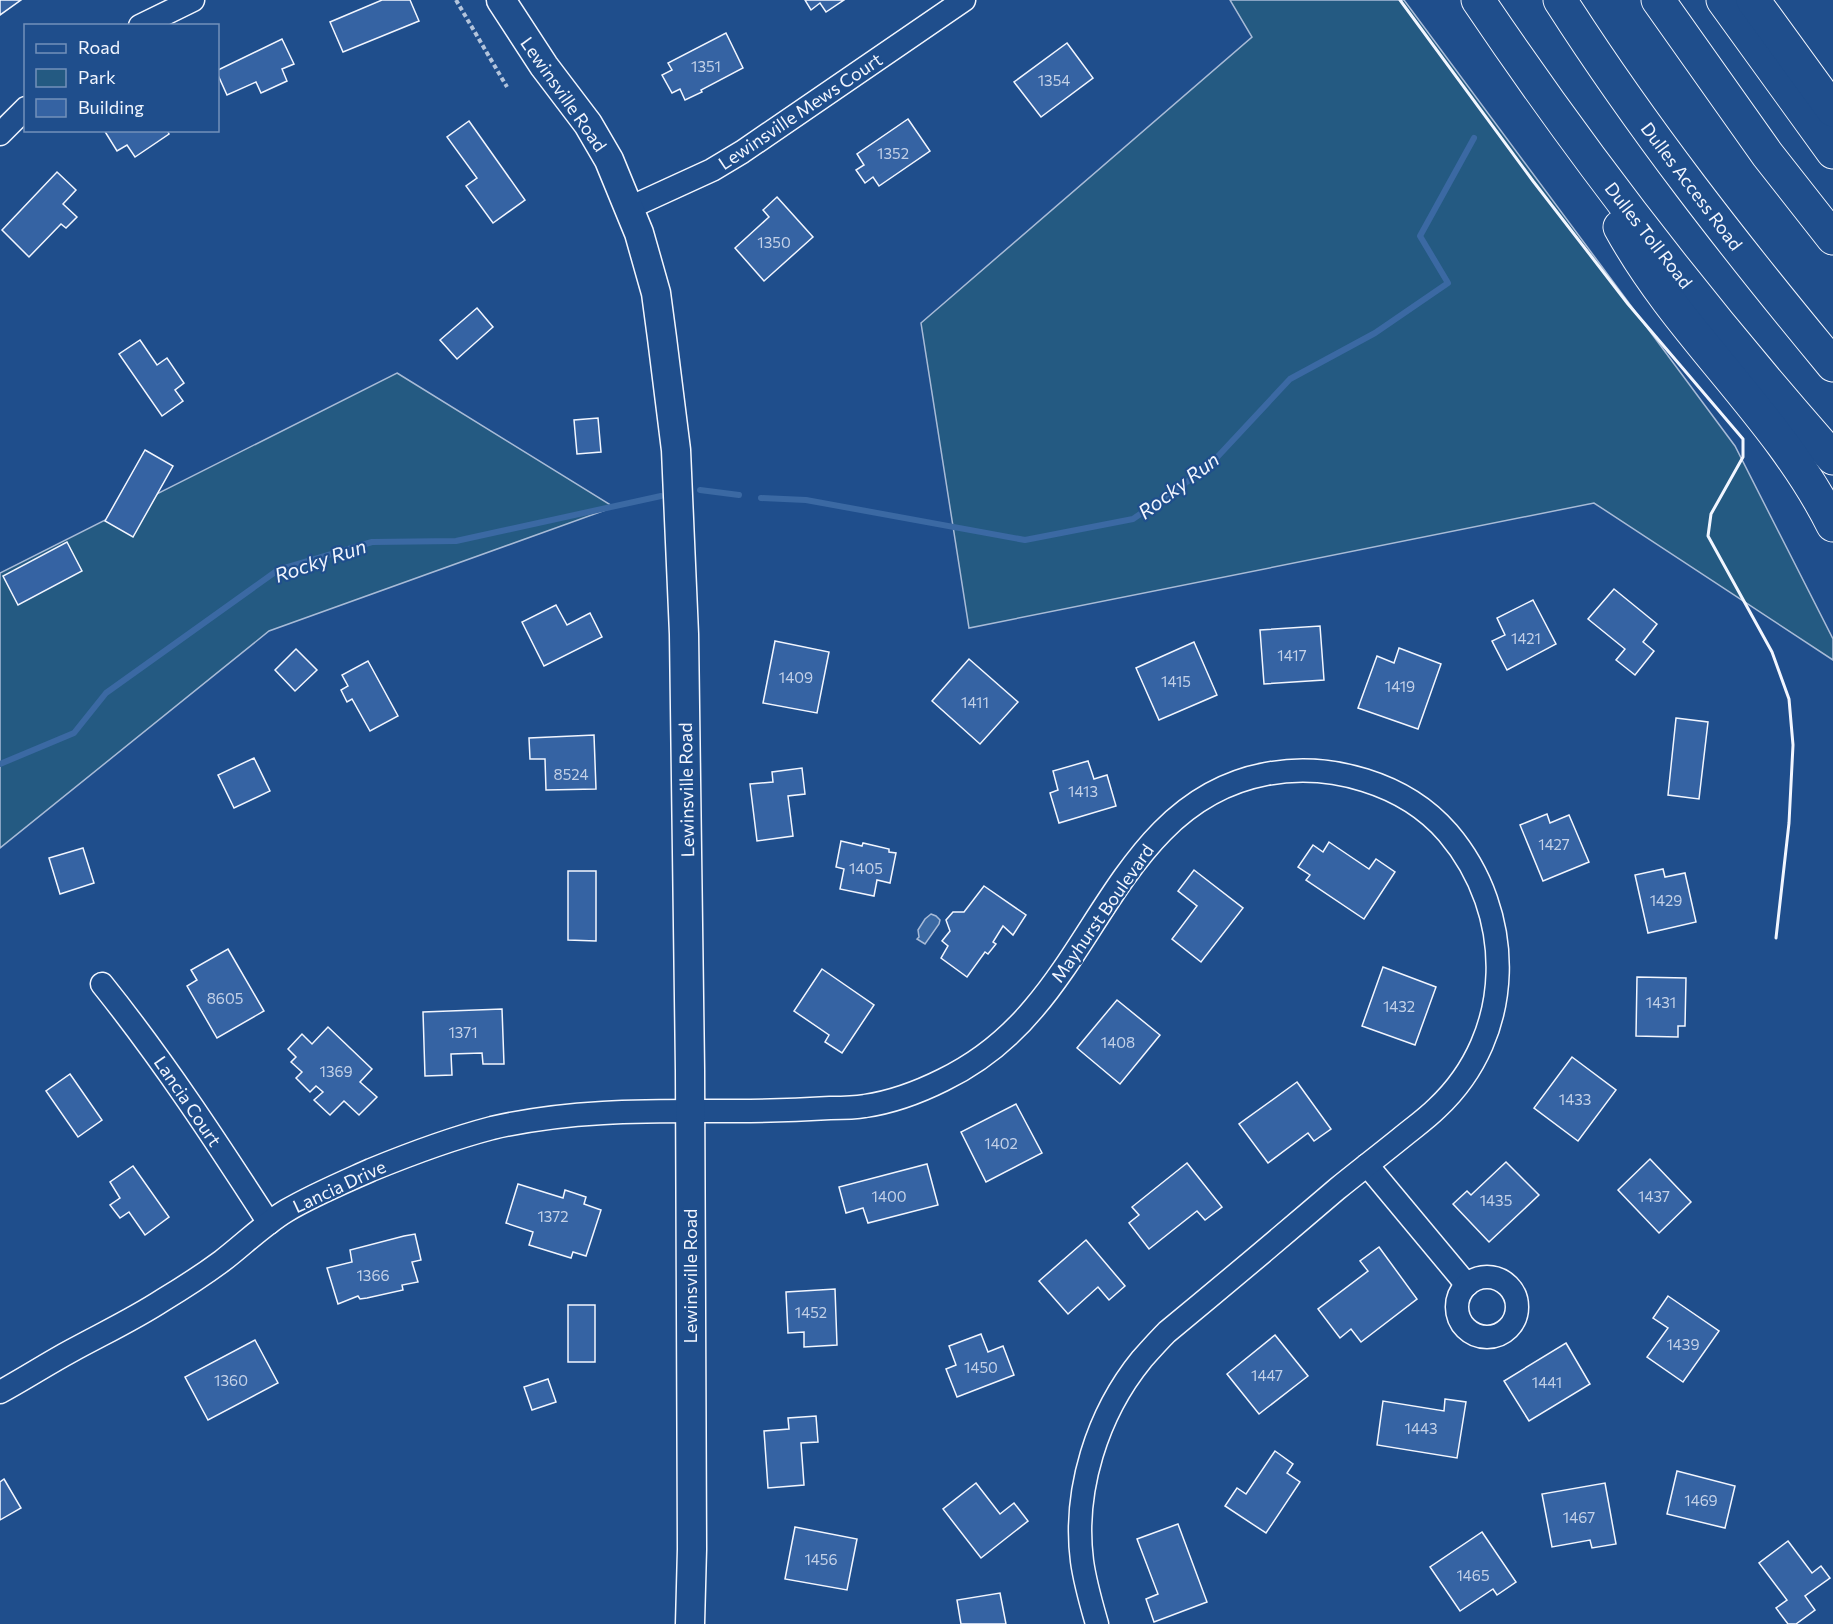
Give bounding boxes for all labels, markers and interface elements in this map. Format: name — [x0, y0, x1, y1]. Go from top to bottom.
legend — [24, 24, 219, 132]
street label: Lewinsville Road — [516, 32, 612, 156]
text: Road — [78, 36, 120, 58]
street label: Lewinsville Mews Court — [714, 48, 886, 174]
house number: 1351 — [691, 57, 721, 75]
text: Park — [78, 66, 116, 88]
house number: 1354 — [1038, 71, 1070, 89]
text: Building — [78, 96, 144, 118]
street label: Dulles Access Road — [1637, 118, 1747, 254]
house number: 1352 — [877, 144, 909, 162]
street label: Dulles Toll Road — [1601, 177, 1697, 293]
house number: 1350 — [757, 233, 791, 251]
water label: Rocky Run — [1133, 447, 1223, 523]
water label: Rocky Run — [271, 533, 369, 587]
house number: 1421 — [1511, 629, 1541, 647]
house number: 1417 — [1277, 646, 1307, 664]
house number: 1409 — [779, 668, 813, 686]
house number: 1415 — [1161, 672, 1191, 690]
house number: 1419 — [1385, 677, 1415, 695]
house number: 1411 — [961, 693, 989, 711]
street label: Lewinsville Road — [674, 722, 698, 858]
house number: 8524 — [554, 765, 588, 783]
house number: 1413 — [1068, 782, 1098, 800]
house number: 1427 — [1538, 835, 1570, 853]
street label: Mayhurst Boulevard — [1046, 840, 1158, 986]
house number: 1405 — [849, 859, 883, 877]
house number: 1429 — [1650, 891, 1682, 909]
house number: 8605 — [207, 989, 243, 1007]
house number: 1431 — [1646, 993, 1676, 1011]
house number: 1432 — [1383, 997, 1415, 1015]
house number: 1371 — [448, 1023, 478, 1041]
house number: 1408 — [1101, 1033, 1135, 1051]
street label: Lancia Court — [150, 1052, 226, 1150]
house number: 1369 — [320, 1062, 353, 1080]
house number: 1433 — [1559, 1090, 1591, 1108]
house number: 1402 — [984, 1134, 1018, 1152]
street label: Lancia Drive — [289, 1155, 389, 1217]
house number: 1400 — [872, 1187, 907, 1205]
house number: 1437 — [1638, 1187, 1670, 1205]
house number: 1435 — [1480, 1191, 1512, 1209]
house number: 1372 — [537, 1207, 569, 1225]
street label: Lewinsville Road — [679, 1209, 701, 1343]
house number: 1366 — [356, 1266, 390, 1284]
house number: 1452 — [795, 1303, 827, 1321]
house number: 1439 — [1666, 1335, 1700, 1353]
house number: 1450 — [964, 1358, 998, 1376]
house number: 1447 — [1251, 1366, 1283, 1384]
house number: 1360 — [214, 1371, 248, 1389]
house number: 1441 — [1532, 1373, 1562, 1391]
house number: 1443 — [1405, 1419, 1437, 1437]
house number: 1469 — [1684, 1491, 1718, 1509]
house number: 1467 — [1563, 1508, 1595, 1526]
house number: 1456 — [804, 1550, 838, 1568]
house number: 1465 — [1456, 1566, 1490, 1584]

